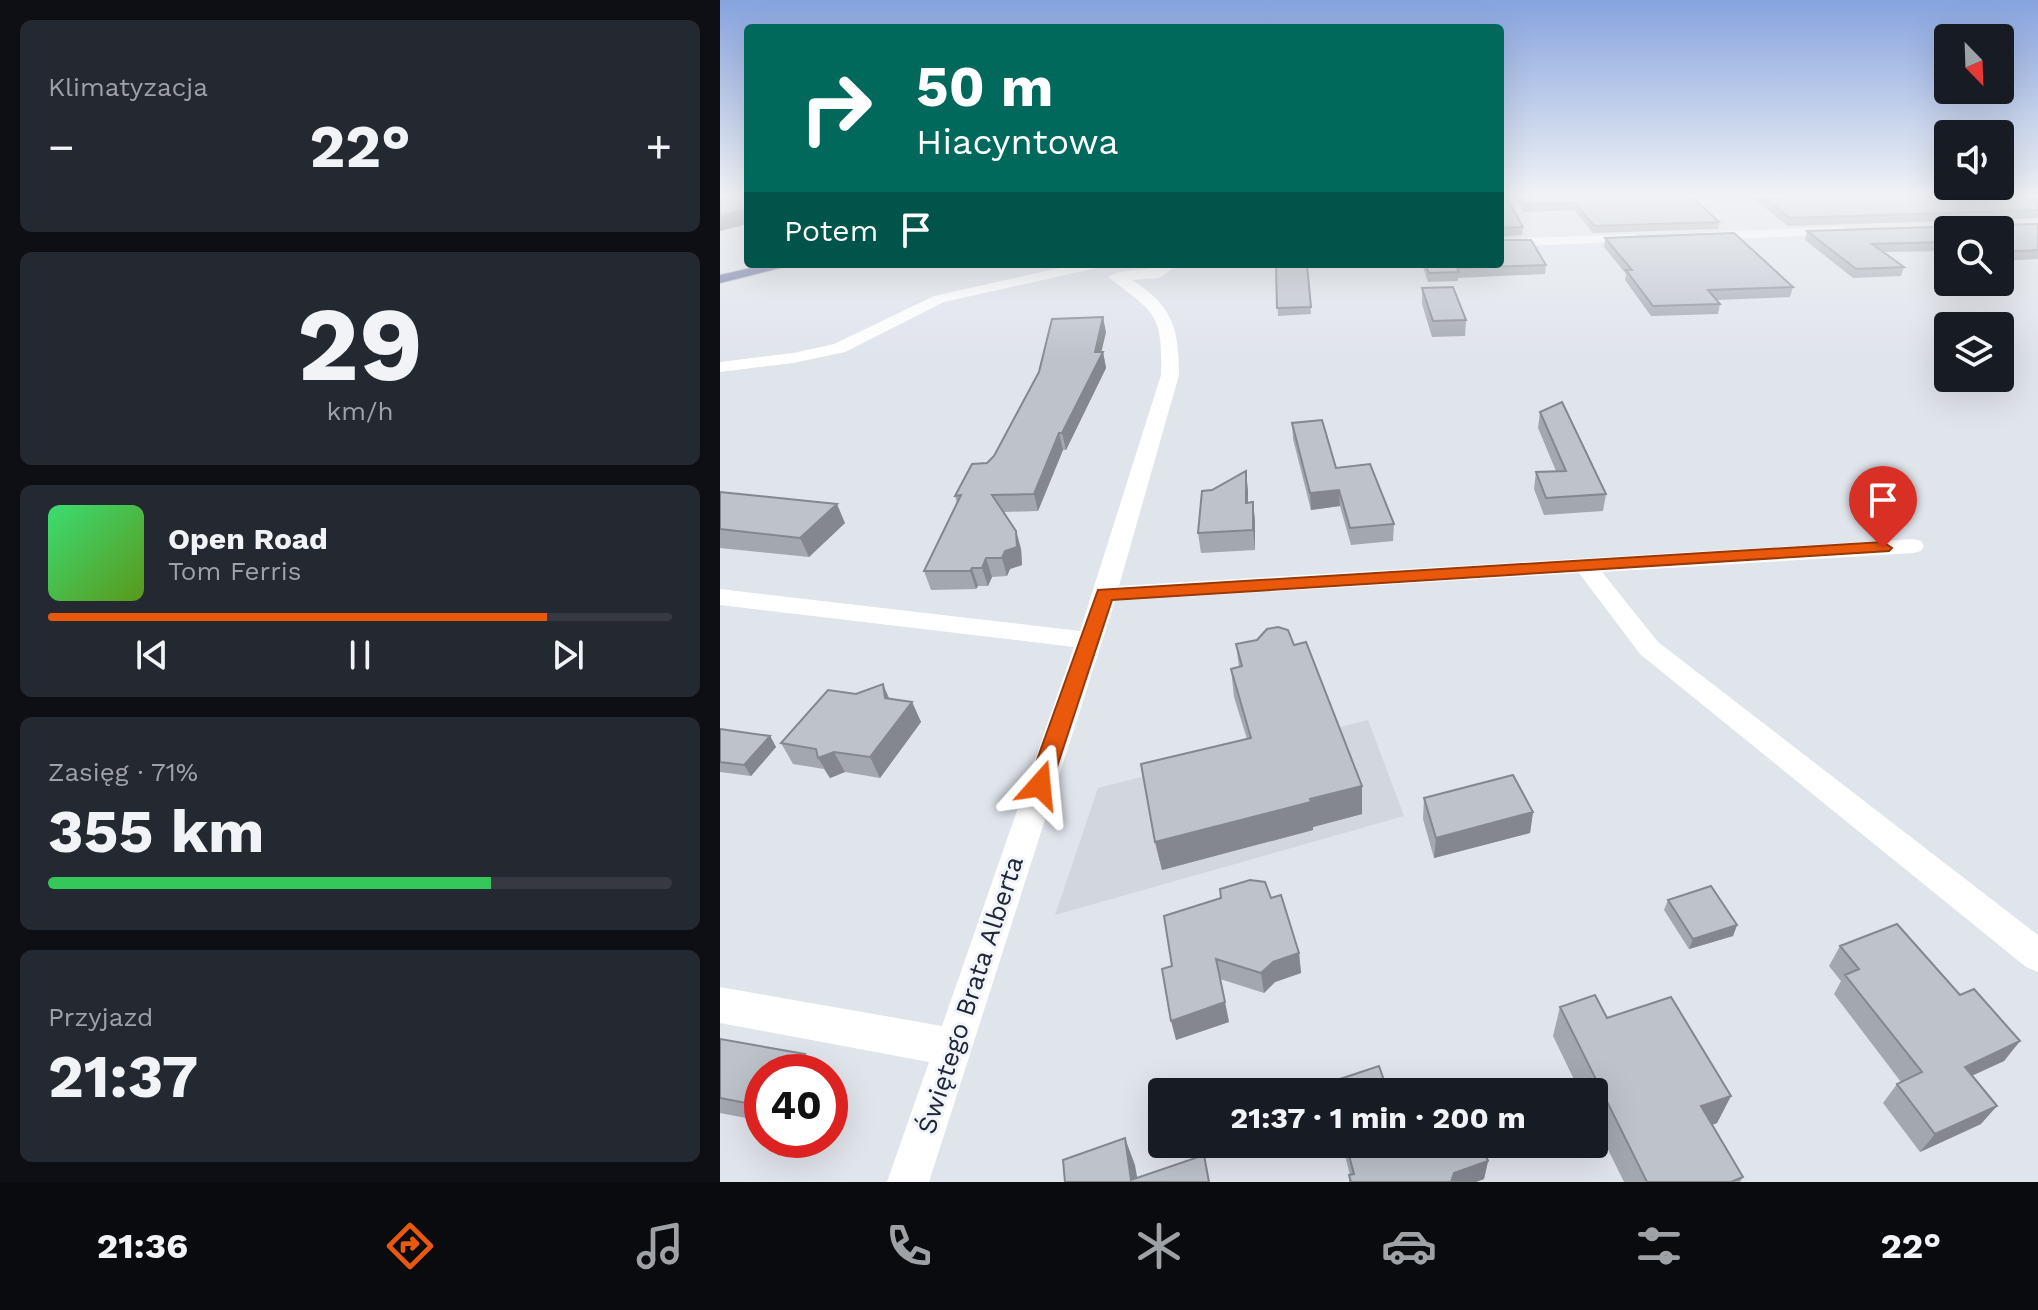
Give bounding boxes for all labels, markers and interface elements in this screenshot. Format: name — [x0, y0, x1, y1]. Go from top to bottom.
north arrow — [1934, 24, 2014, 104]
map controls — [1934, 24, 2014, 392]
text: 50 m — [916, 54, 1053, 120]
icon: right — [784, 56, 888, 160]
text: Klimatyzacja — [48, 72, 208, 102]
text: 22° — [309, 111, 411, 182]
button: sound — [1934, 120, 2014, 200]
text: − — [48, 121, 75, 173]
text: + — [645, 121, 672, 173]
text: Hiacyntowa — [916, 121, 1119, 163]
icon: arrive — [894, 208, 938, 252]
text: Potem — [784, 213, 878, 248]
button: search — [1934, 216, 2014, 296]
text: 29 — [297, 283, 423, 405]
button: layers — [1934, 312, 2014, 392]
text: km/h — [327, 396, 393, 426]
pin — [1849, 466, 1917, 548]
icon: arrive — [1861, 478, 1905, 522]
text: Open Road — [168, 521, 328, 556]
text: Tom Ferris — [168, 556, 301, 586]
icon: previous — [130, 633, 174, 677]
icon: pause — [338, 633, 382, 677]
icon: next — [546, 633, 590, 677]
position arrow — [998, 743, 1082, 827]
text: Zasięg · 71% — [48, 757, 198, 787]
text: 355 km — [48, 796, 264, 867]
street label: Świętego Brata Alberta — [911, 852, 1029, 1138]
text: Przyjazd — [48, 1002, 153, 1032]
text: 21:37 — [48, 1041, 198, 1112]
speed limit sign: 40 — [744, 1054, 848, 1158]
text: 21:37 · 1 min · 200 m — [1230, 1100, 1526, 1135]
icon: directions — [382, 1218, 438, 1274]
icon: music — [632, 1218, 688, 1274]
icon: phone — [881, 1218, 937, 1274]
icon: climate — [1131, 1218, 1187, 1274]
icon: car — [1381, 1218, 1437, 1274]
icon: filters — [1631, 1218, 1687, 1274]
text: 21:36 — [97, 1225, 188, 1267]
text: 22° — [1880, 1225, 1941, 1267]

